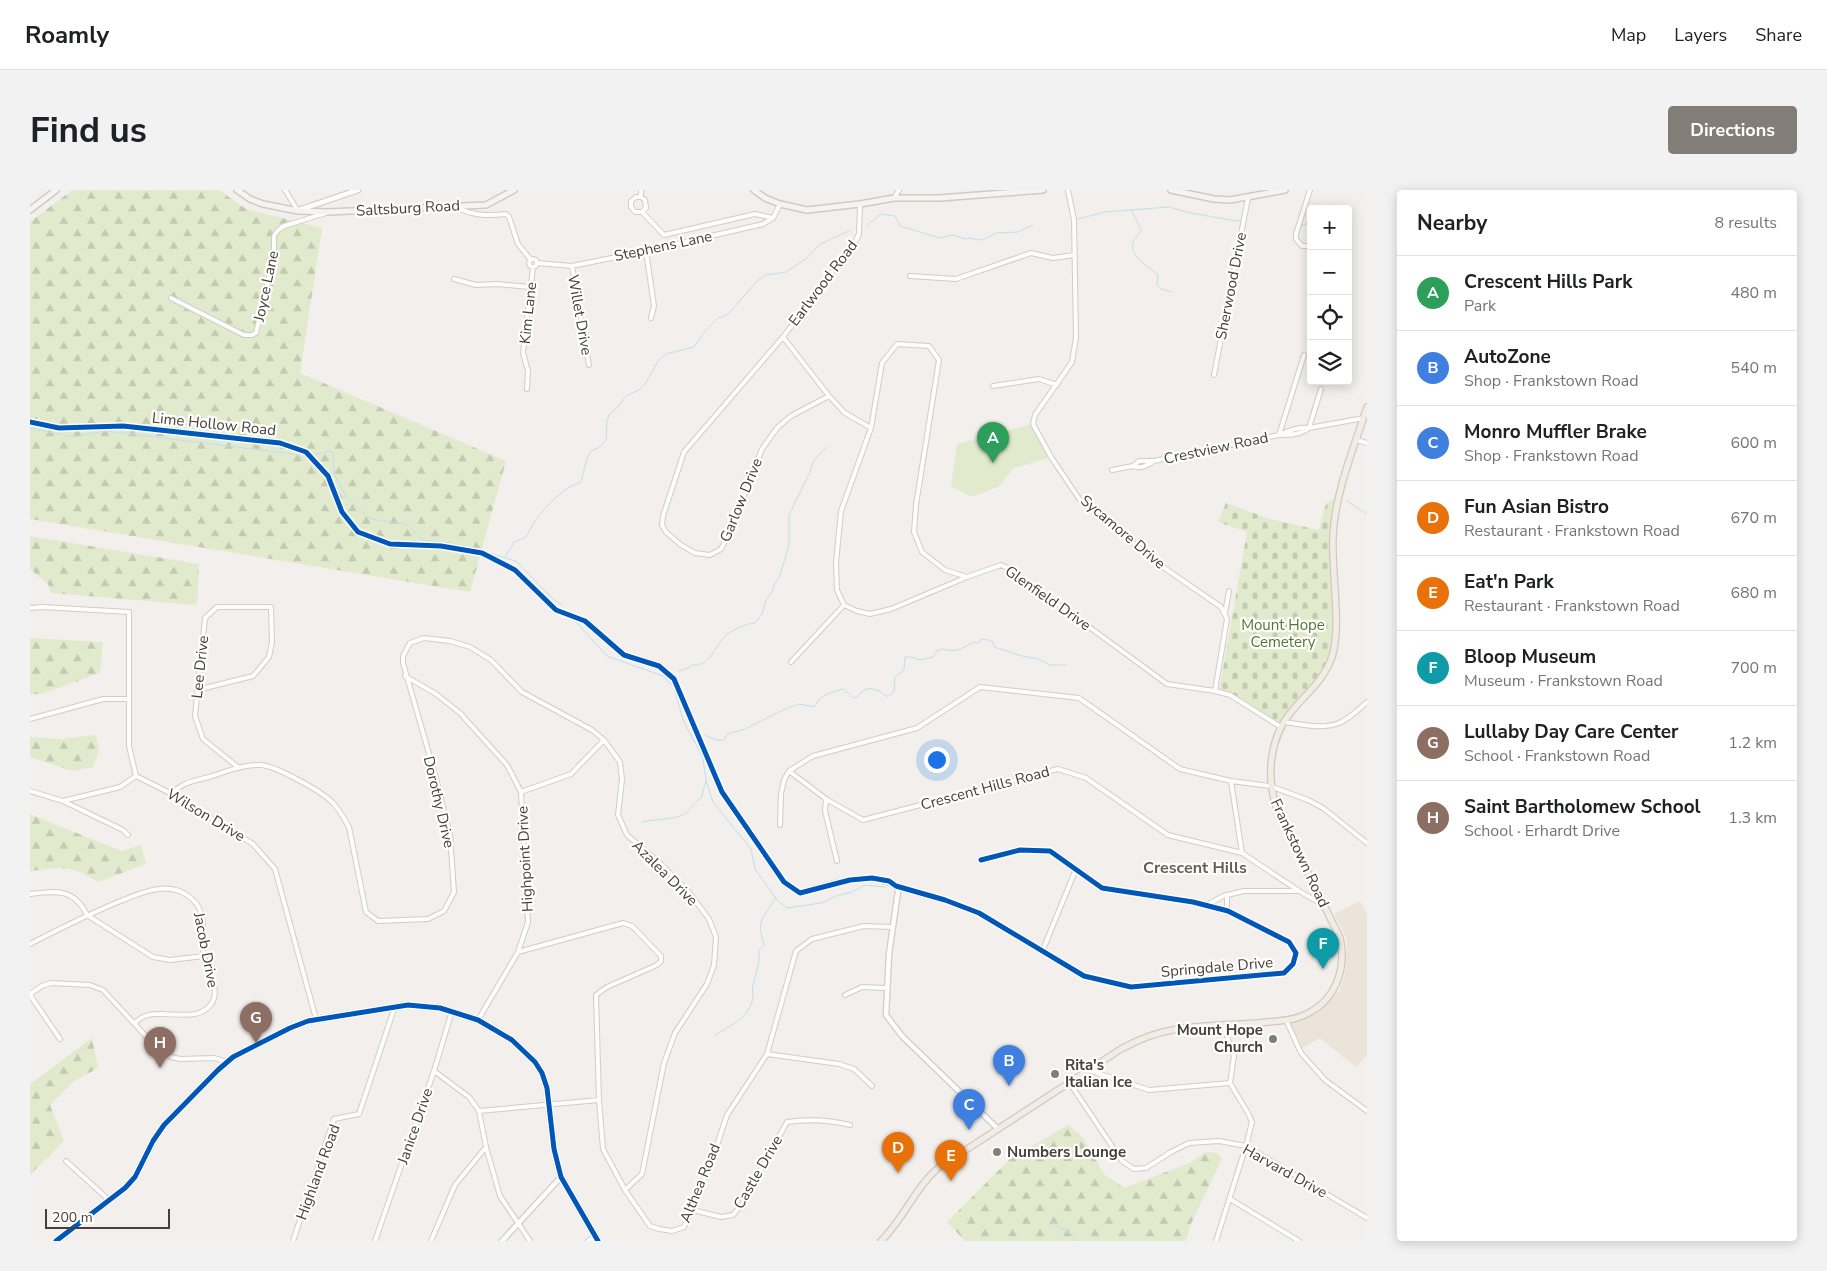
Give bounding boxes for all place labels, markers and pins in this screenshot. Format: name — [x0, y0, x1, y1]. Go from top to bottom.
pin: A — [977, 422, 1009, 463]
pin: F — [1307, 928, 1339, 969]
pin: G — [240, 1002, 272, 1043]
place label: Mount Hope Church — [1177, 1020, 1263, 1057]
pin: H — [144, 1027, 176, 1068]
marker: Mount Hope Church — [1267, 1033, 1279, 1045]
pin: B — [993, 1045, 1025, 1086]
place label: Rita's Italian Ice — [1065, 1055, 1132, 1092]
marker: Rita's Italian Ice — [1049, 1068, 1061, 1080]
pin: C — [953, 1089, 985, 1130]
pin: D — [882, 1132, 914, 1173]
pin: E — [935, 1140, 967, 1181]
place label: Numbers Lounge — [1007, 1142, 1126, 1162]
marker: Numbers Lounge — [991, 1146, 1003, 1158]

